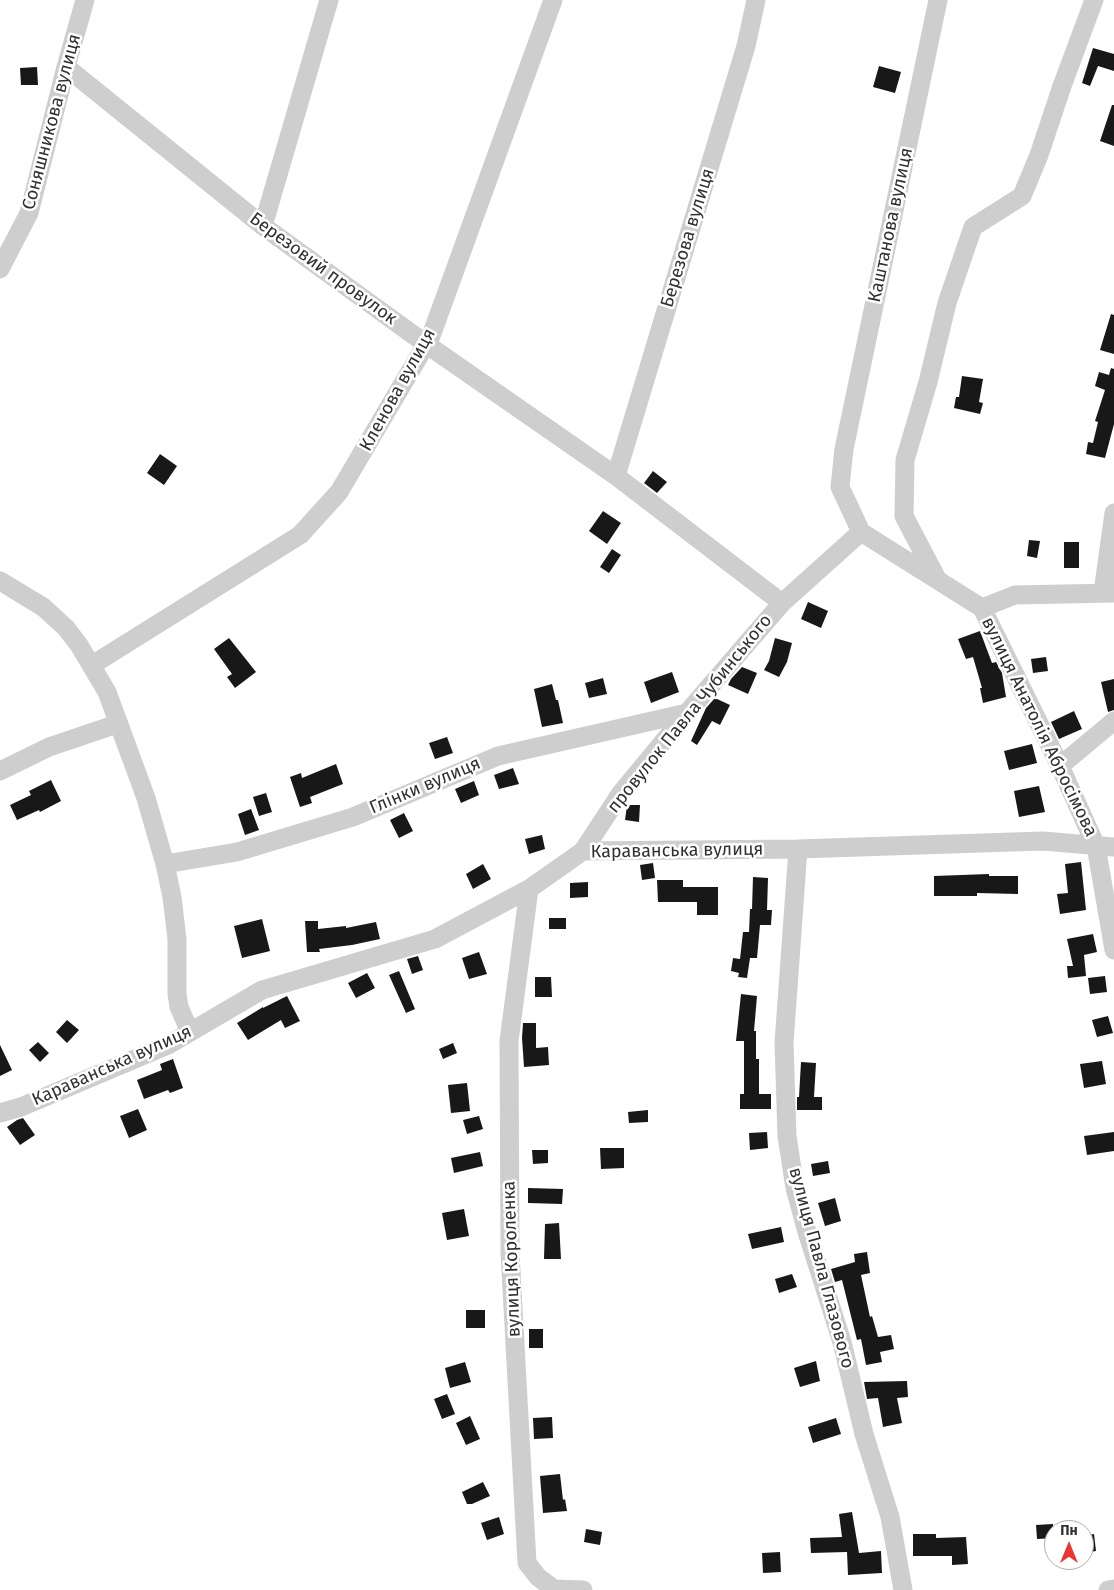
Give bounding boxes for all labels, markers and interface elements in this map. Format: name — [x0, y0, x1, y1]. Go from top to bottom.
street label: Соняшникова вулиця — [18, 32, 86, 212]
street label: Каштанова вулиця — [864, 146, 918, 304]
street label: Березова вулиця — [657, 166, 719, 310]
street label: Березовий провулок — [245, 208, 401, 330]
street label: Кленова вулиця — [355, 325, 441, 455]
street label: провулок Павла Чубинського — [603, 610, 777, 818]
street label: вулиця Анатолія Абросімова — [976, 614, 1102, 840]
street label: Глінки вулиця — [366, 753, 484, 819]
street label: Караванська вулиця — [590, 839, 764, 863]
street label: Караванська вулиця — [29, 1021, 195, 1111]
street label: вулиця Павла Глазового — [784, 1165, 858, 1371]
street label: вулиця Короленка — [498, 1180, 526, 1338]
north arrow — [1044, 1520, 1094, 1570]
text: Пн — [1060, 1522, 1078, 1539]

